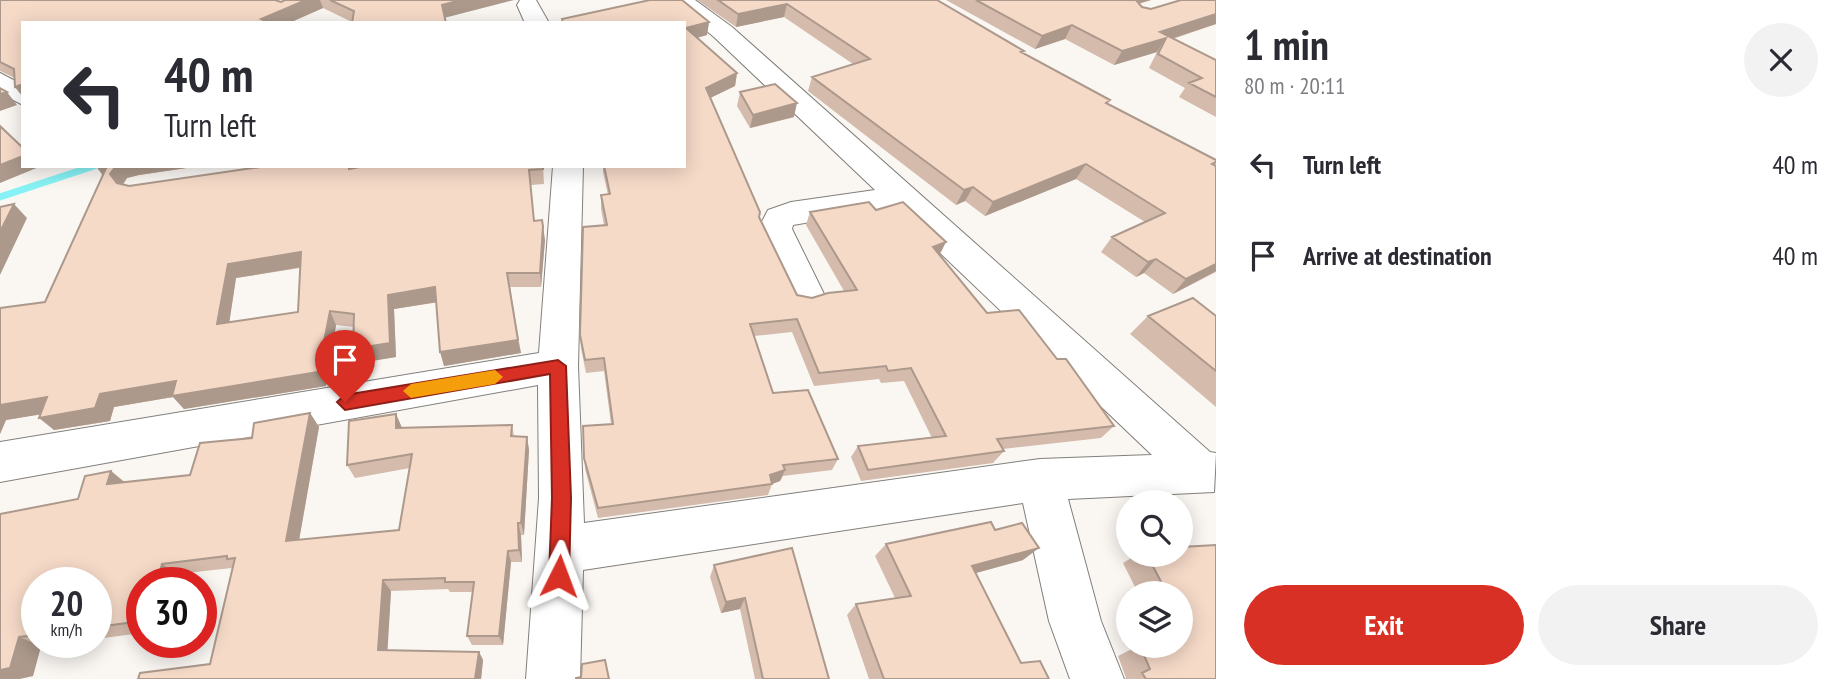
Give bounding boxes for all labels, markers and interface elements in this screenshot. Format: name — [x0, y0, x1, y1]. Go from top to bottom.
text: 1 min — [1244, 17, 1329, 72]
button: close — [1744, 23, 1818, 97]
text: 40 m — [164, 42, 253, 106]
icon: left — [49, 49, 140, 140]
text: 80 m · 20:11 — [1244, 71, 1345, 100]
text: Turn left — [164, 104, 256, 146]
icon: left — [1244, 146, 1282, 184]
text: Turn left — [1303, 148, 1381, 181]
text: 40 m — [1772, 148, 1818, 181]
icon: arrive — [1244, 237, 1282, 275]
text: Arrive at destination — [1303, 239, 1492, 272]
text: 40 m — [1772, 239, 1818, 272]
pin — [315, 330, 375, 402]
icon: arrive — [326, 341, 364, 379]
map controls — [1116, 490, 1193, 658]
button: search — [1116, 490, 1193, 567]
position arrow — [522, 539, 596, 613]
speed limit sign: 30 — [126, 567, 217, 658]
text: 20 — [50, 580, 83, 626]
button: layers — [1116, 581, 1193, 658]
button: Exit — [1244, 585, 1524, 665]
button: Share — [1538, 585, 1818, 665]
text: km/h — [51, 618, 82, 641]

